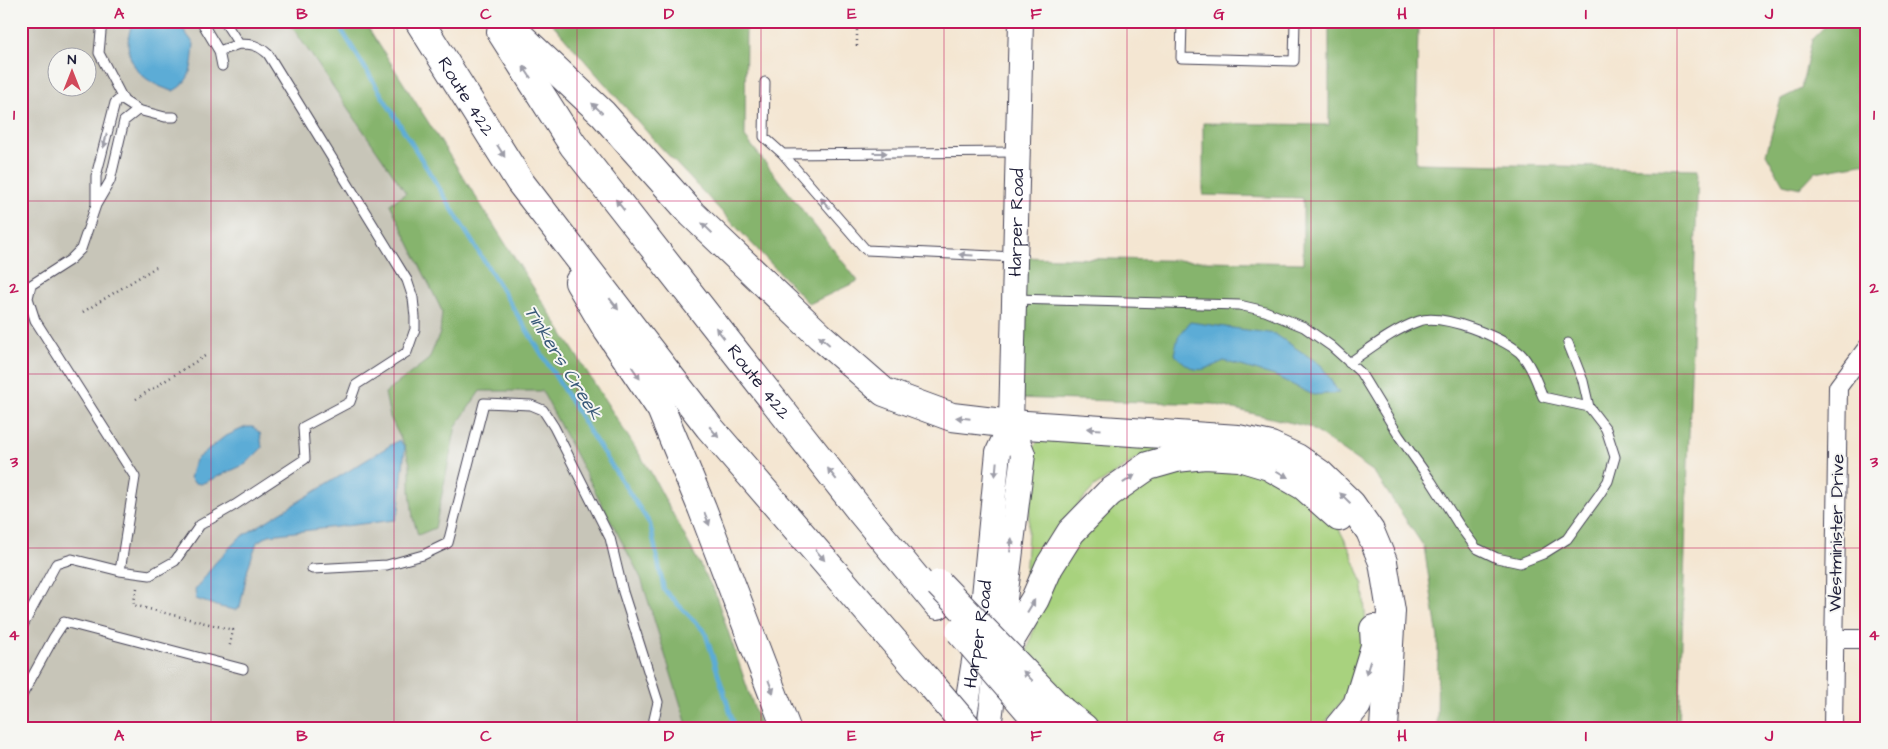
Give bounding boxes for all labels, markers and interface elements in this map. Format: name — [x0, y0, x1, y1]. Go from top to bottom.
text: A — [114, 3, 125, 25]
text: B — [296, 3, 308, 25]
text: C — [480, 3, 492, 25]
text: D — [664, 3, 675, 25]
text: E — [847, 3, 857, 25]
text: F — [1030, 3, 1042, 25]
text: G — [1213, 3, 1225, 25]
text: H — [1397, 3, 1407, 25]
text: I — [1585, 3, 1587, 25]
text: J — [1764, 3, 1774, 25]
north arrow — [48, 48, 98, 98]
text: N — [68, 50, 77, 70]
street label: Route 422 — [432, 52, 501, 142]
one-way arrow — [522, 66, 531, 79]
one-way arrow — [591, 102, 603, 114]
text: 1 — [13, 104, 16, 126]
text: 1 — [1873, 104, 1876, 126]
one-way arrow — [101, 133, 109, 148]
one-way arrow — [497, 145, 506, 158]
one-way arrow — [873, 149, 889, 157]
street label: Harper Road — [1003, 168, 1030, 277]
one-way arrow — [820, 197, 831, 210]
one-way arrow — [615, 199, 626, 212]
one-way arrow — [701, 222, 713, 234]
one-way arrow — [958, 251, 974, 259]
text: 2 — [8, 277, 19, 299]
text: 2 — [1868, 277, 1879, 299]
one-way arrow — [609, 297, 619, 311]
water label: Tinkers Creek — [517, 301, 609, 425]
one-way arrow — [715, 327, 726, 340]
one-way arrow — [819, 334, 831, 346]
street label: Route 422 — [721, 339, 796, 425]
one-way arrow — [631, 366, 641, 380]
one-way arrow — [955, 414, 971, 422]
one-way arrow — [708, 425, 719, 438]
one-way arrow — [1086, 425, 1102, 433]
text: 3 — [9, 451, 19, 473]
text: 3 — [1869, 451, 1879, 473]
street label: Westminister Drive — [1823, 454, 1850, 612]
one-way arrow — [992, 461, 1000, 477]
one-way arrow — [826, 468, 837, 481]
one-way arrow — [1276, 469, 1289, 478]
one-way arrow — [1122, 475, 1135, 484]
one-way arrow — [1340, 492, 1352, 504]
one-way arrow — [703, 512, 711, 526]
one-way arrow — [1008, 536, 1016, 552]
one-way arrow — [814, 549, 825, 562]
street label: Harper Road — [958, 579, 998, 690]
one-way arrow — [1027, 599, 1036, 612]
text: 4 — [9, 624, 20, 646]
text: 4 — [1869, 624, 1880, 646]
one-way arrow — [1364, 661, 1372, 676]
one-way arrow — [1022, 670, 1034, 682]
one-way arrow — [767, 680, 775, 695]
text: A — [114, 725, 125, 747]
text: B — [296, 725, 308, 747]
text: C — [480, 725, 492, 747]
text: D — [664, 725, 675, 747]
text: E — [847, 725, 857, 747]
text: F — [1030, 725, 1042, 747]
text: G — [1213, 725, 1225, 747]
text: H — [1397, 725, 1407, 747]
text: I — [1585, 725, 1587, 747]
text: J — [1764, 725, 1774, 747]

